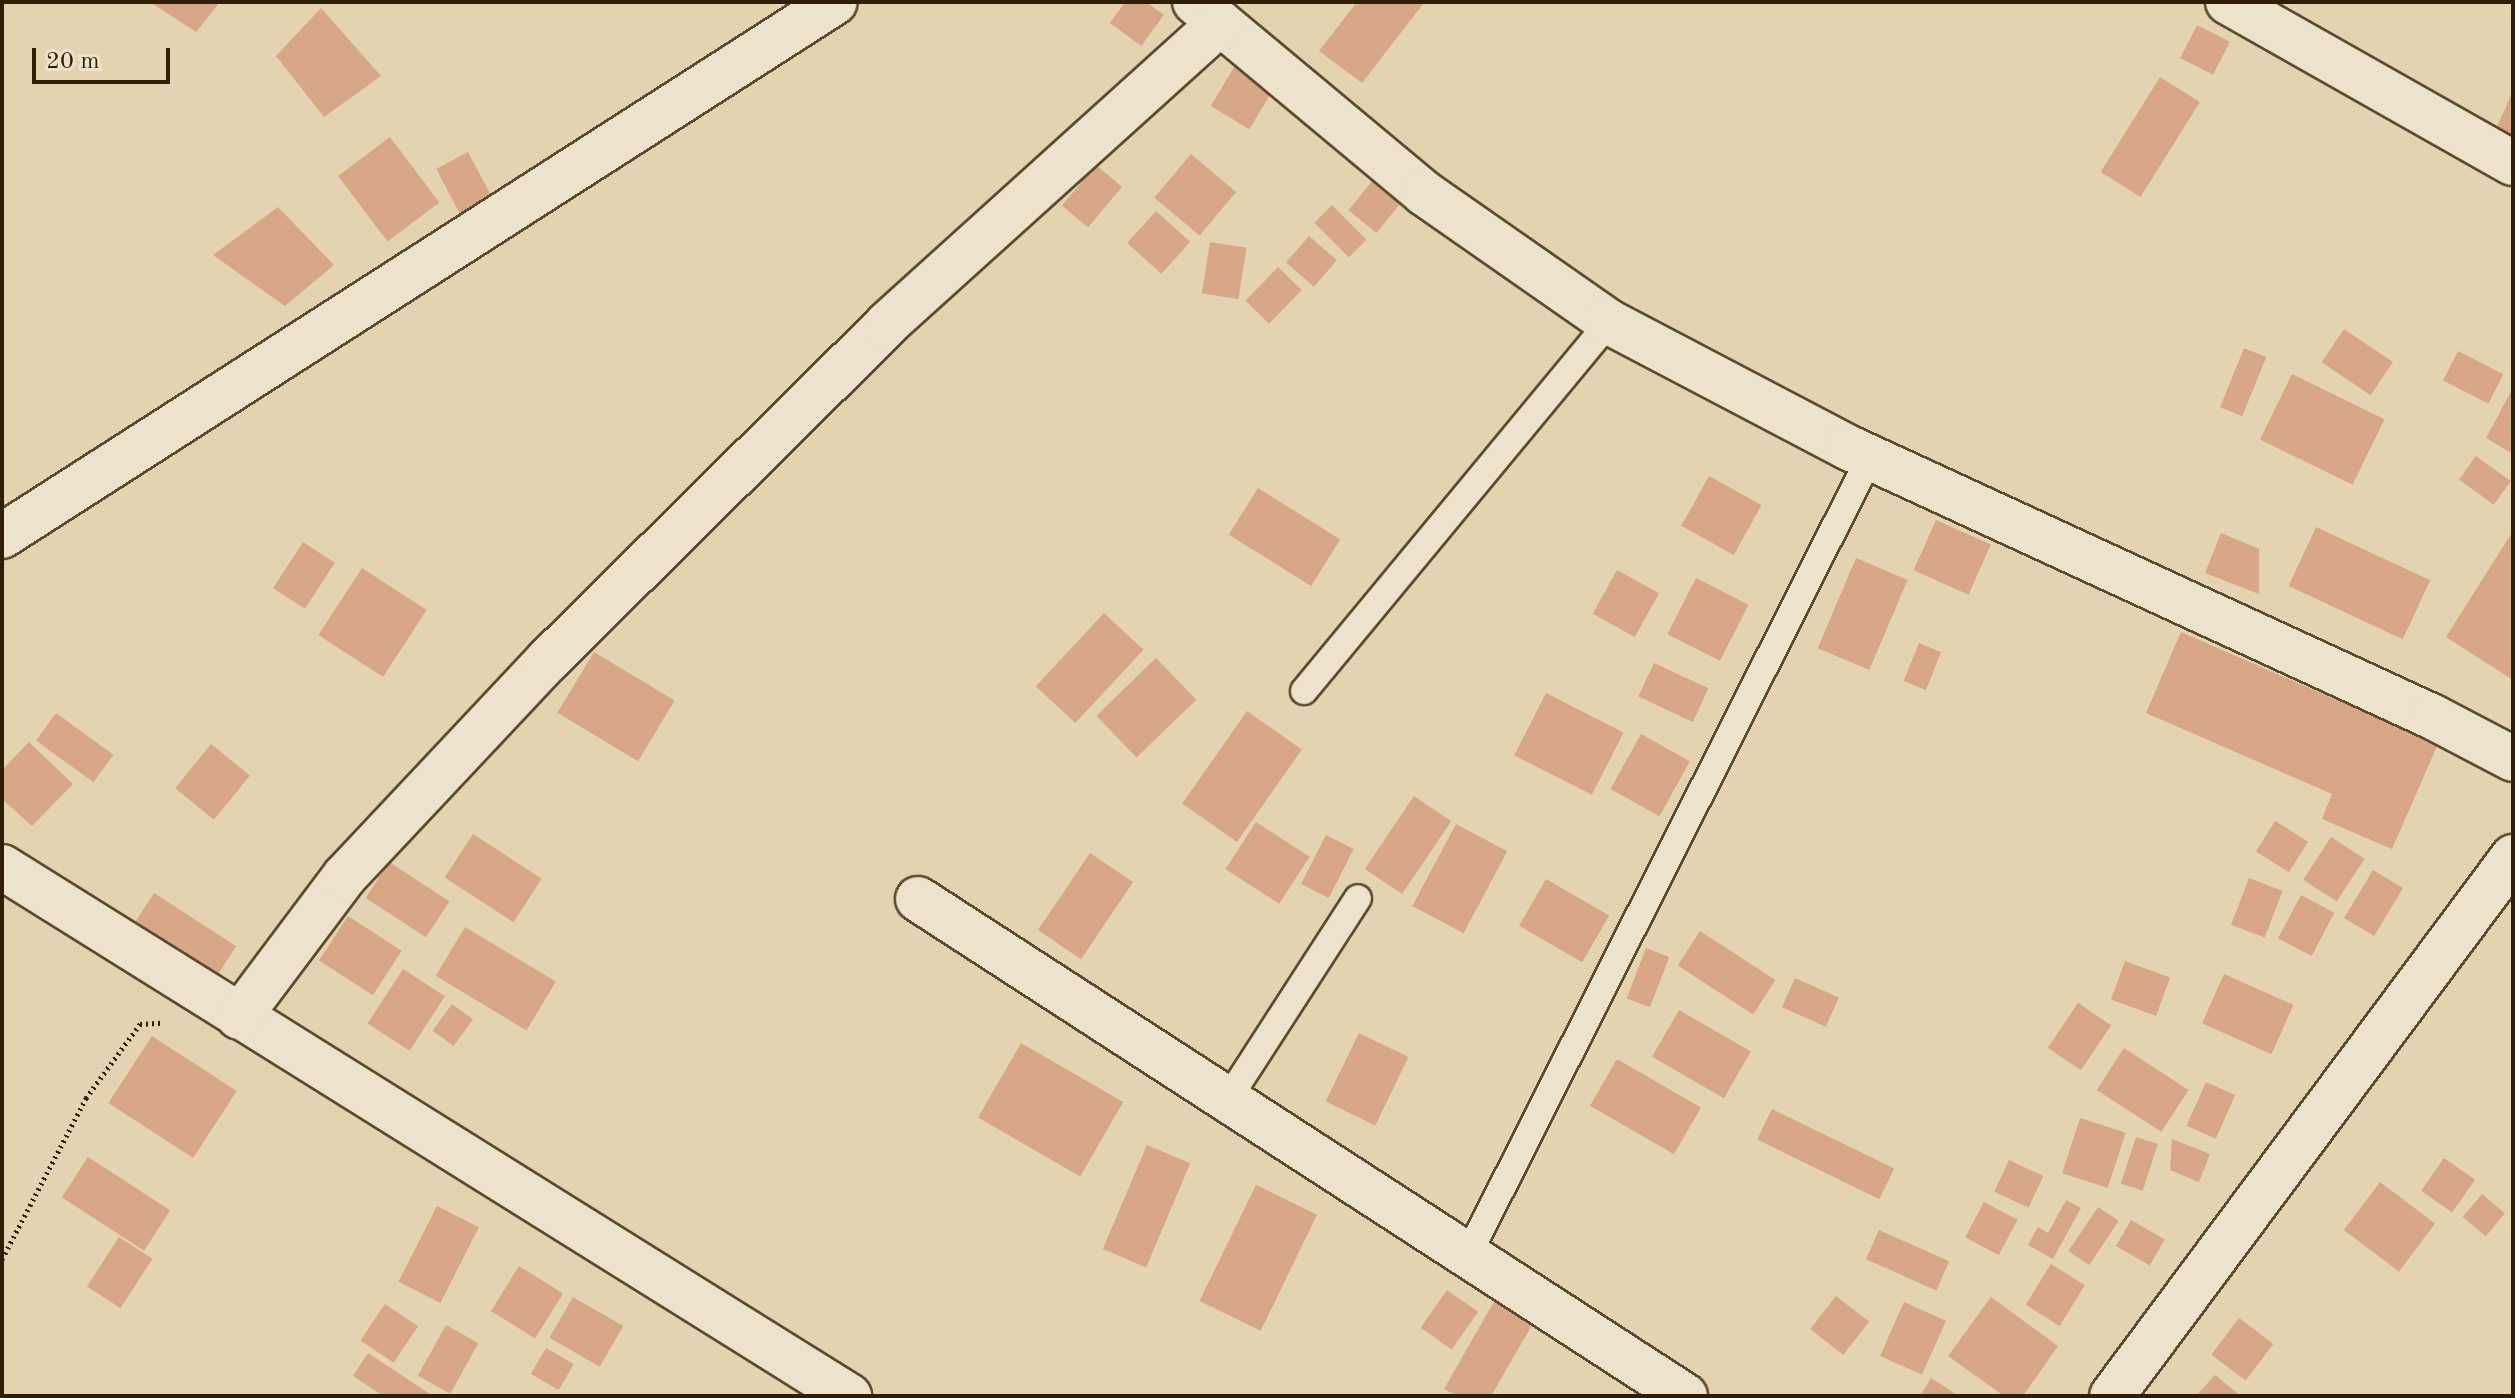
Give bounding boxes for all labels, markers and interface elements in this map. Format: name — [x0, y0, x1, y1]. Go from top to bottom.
scale bar — [36, 32, 174, 82]
text: 20 m — [46, 50, 100, 74]

